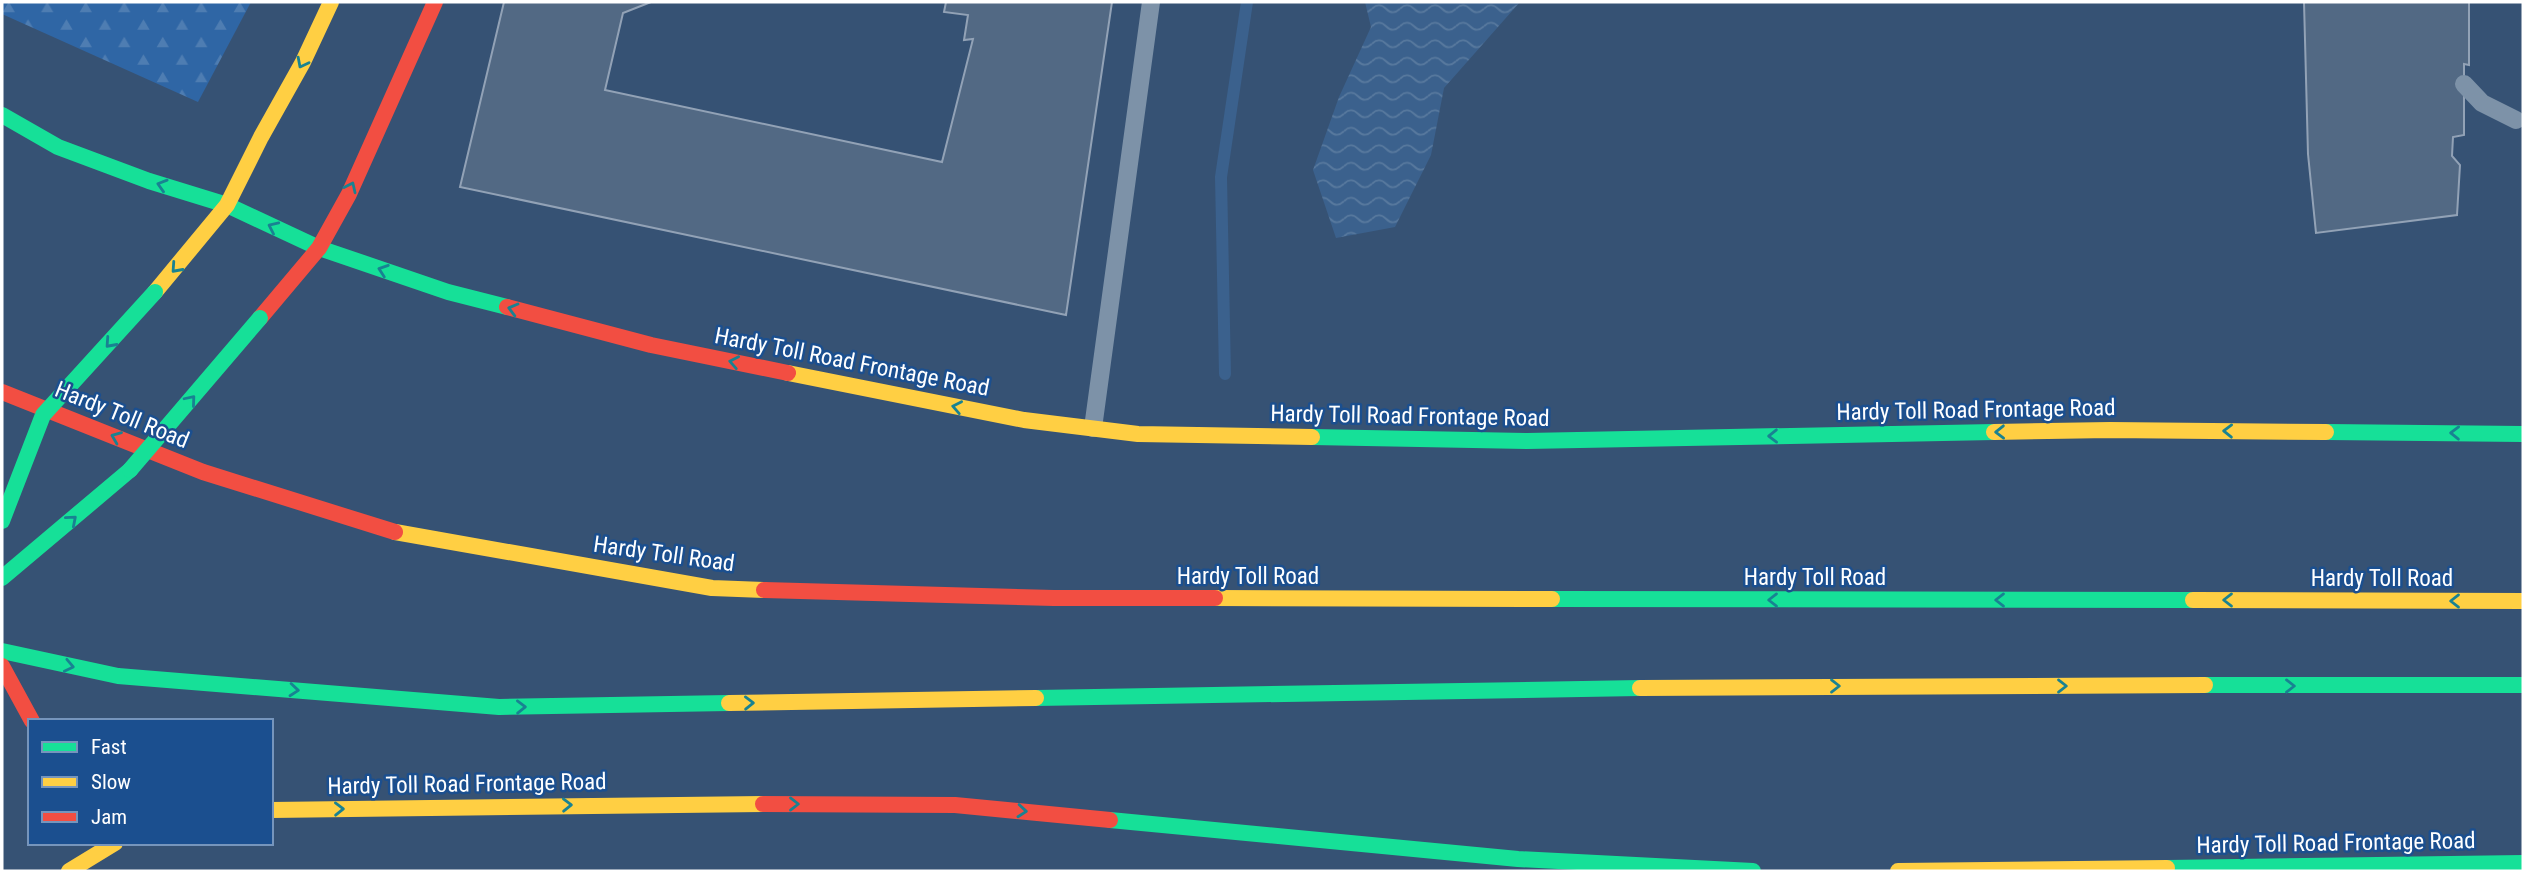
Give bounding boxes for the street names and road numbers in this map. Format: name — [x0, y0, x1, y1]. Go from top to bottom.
street label: Hardy Toll Road Frontage Road — [712, 322, 992, 402]
street label: Hardy Toll Road — [51, 376, 193, 454]
street label: Hardy Toll Road Frontage Road — [1836, 394, 2116, 426]
street label: Hardy Toll Road Frontage Road — [1270, 400, 1550, 432]
street label: Hardy Toll Road — [592, 531, 736, 577]
street label: Hardy Toll Road — [1177, 563, 1319, 590]
street label: Hardy Toll Road — [1744, 564, 1886, 591]
street label: Hardy Toll Road — [2311, 565, 2453, 592]
street label: Hardy Toll Road Frontage Road — [327, 768, 607, 800]
street label: Hardy Toll Road Frontage Road — [2196, 827, 2476, 859]

